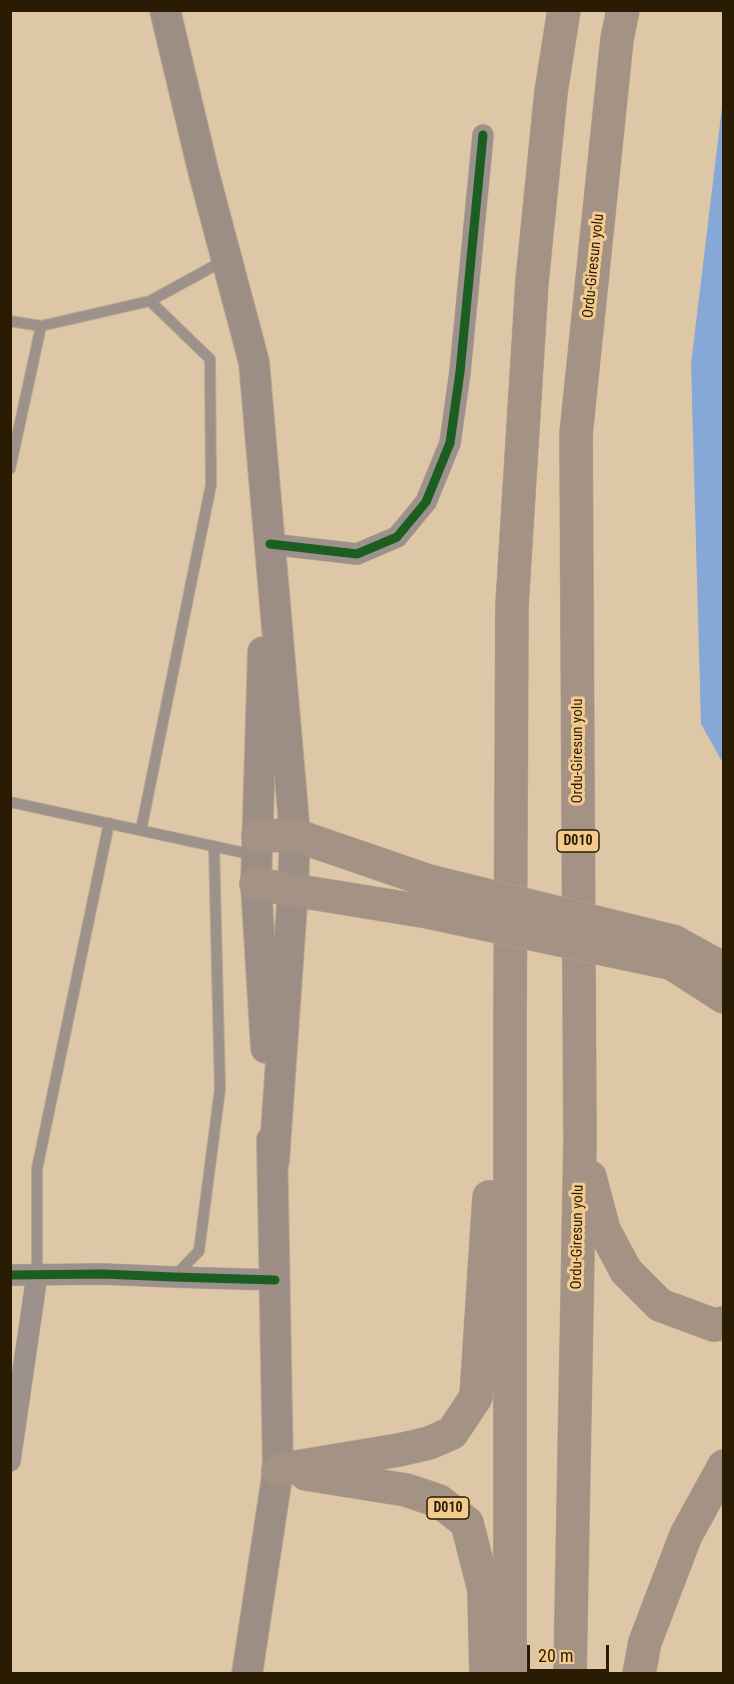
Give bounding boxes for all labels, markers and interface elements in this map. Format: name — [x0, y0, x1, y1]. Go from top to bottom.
street label: Ordu-Giresun yolu — [580, 213, 608, 319]
street label: Ordu-Giresun yolu — [569, 699, 587, 803]
road number: D010 — [557, 830, 599, 852]
street label: Ordu-Giresun yolu — [568, 1184, 588, 1290]
road number: D010 — [427, 1497, 469, 1519]
scale bar — [530, 1633, 612, 1671]
text: 20 m — [538, 1645, 573, 1666]

